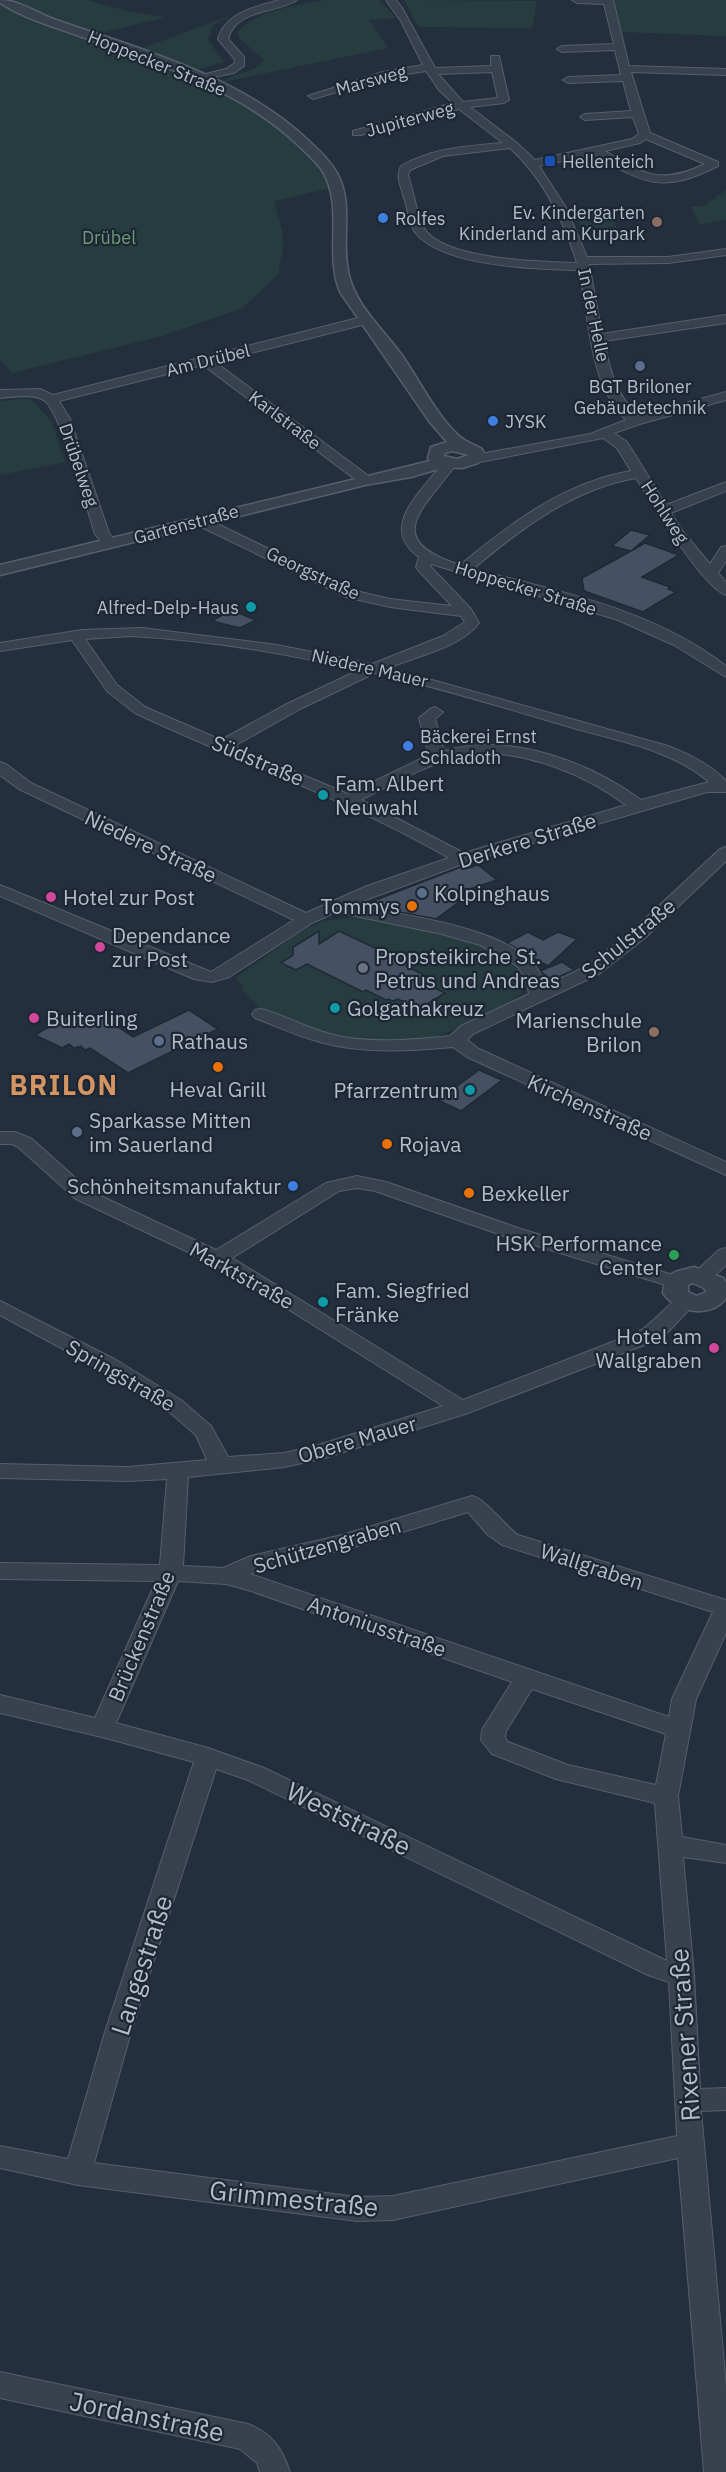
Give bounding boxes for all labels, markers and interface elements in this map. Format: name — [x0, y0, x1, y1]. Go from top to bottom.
street label: Hoppecker Straße — [85, 25, 229, 101]
street label: Marsweg — [333, 59, 409, 100]
street label: Jupiterweg — [363, 96, 457, 142]
place label: Hellenteich — [562, 150, 654, 173]
marker: Hellenteich — [543, 154, 557, 168]
place label: Ev. Kindergarten Kinderland am Kurpark — [459, 201, 646, 245]
place label: Rolfes — [395, 207, 446, 230]
marker: Rolfes — [376, 211, 390, 225]
marker: Ev. Kindergarten Kinderland am Kurpark — [650, 215, 664, 229]
park label: Drübel — [82, 226, 136, 249]
street label: In der Helle — [573, 266, 615, 364]
street label: Am Drübel — [164, 338, 252, 382]
marker: BGT Briloner Gebäudetechnik — [633, 359, 647, 373]
place label: BGT Briloner Gebäudetechnik — [574, 375, 707, 419]
street label: Karlstraße — [244, 385, 326, 455]
place label: JYSK — [505, 410, 547, 433]
marker: JYSK — [486, 414, 500, 428]
street label: Drübelweg — [54, 420, 104, 510]
street label: Hohlweg — [636, 476, 694, 548]
street label: Gartenstraße — [131, 499, 241, 549]
street label: Georgstraße — [263, 541, 364, 605]
street label: Hoppecker Straße — [452, 556, 600, 620]
place label: Alfred-Delp-Haus — [97, 596, 239, 619]
marker: Alfred-Delp-Haus — [244, 600, 258, 614]
street label: Niedere Mauer — [309, 643, 431, 693]
place label: Bäckerei Ernst Schladoth — [420, 725, 537, 769]
street label: Südstraße — [208, 728, 308, 792]
marker: Bäckerei Ernst Schladoth — [401, 739, 415, 753]
place label: Fam. Albert Neuwahl — [335, 769, 444, 821]
marker: Fam. Albert Neuwahl — [316, 788, 330, 802]
street label: Niedere Straße — [80, 803, 222, 889]
street label: Derkere Straße — [455, 806, 599, 874]
place label: Kolpinghaus — [434, 879, 550, 907]
place label: Hotel zur Post — [63, 883, 195, 911]
marker: Kolpinghaus — [415, 886, 429, 900]
marker: Hotel zur Post — [44, 890, 58, 904]
street label: Schulstraße — [575, 891, 681, 985]
place label: Tommys — [320, 892, 400, 920]
marker: Tommys — [405, 899, 419, 913]
place label: Dependance zur Post — [112, 921, 231, 973]
marker: Dependance zur Post — [93, 940, 107, 954]
place label: Propsteikirche St. Petrus und Andreas — [375, 942, 560, 994]
marker: Propsteikirche St. Petrus und Andreas — [356, 961, 370, 975]
place label: Golgathakreuz — [347, 994, 484, 1022]
marker: Golgathakreuz — [328, 1001, 342, 1015]
place label: Buiterling — [46, 1004, 137, 1032]
place label: Marienschule Brilon — [515, 1006, 642, 1058]
marker: Buiterling — [27, 1011, 41, 1025]
marker: Marienschule Brilon — [647, 1025, 661, 1039]
place label: Rathaus — [171, 1027, 248, 1055]
marker: Rathaus — [152, 1034, 166, 1048]
marker: Heval Grill — [211, 1060, 225, 1074]
district label: BRILON — [10, 1067, 118, 1102]
street label: Kirchenstraße — [523, 1067, 657, 1147]
place label: Heval Grill — [169, 1075, 267, 1103]
place label: Pfarrzentrum — [334, 1076, 458, 1104]
marker: Pfarrzentrum — [463, 1083, 477, 1097]
place label: Sparkasse Mitten im Sauerland — [89, 1106, 252, 1158]
marker: Sparkasse Mitten im Sauerland — [70, 1125, 84, 1139]
place label: Rojava — [399, 1130, 462, 1158]
marker: Rojava — [380, 1137, 394, 1151]
place label: Schönheitsmanufaktur — [67, 1172, 281, 1200]
marker: Schönheitsmanufaktur — [286, 1179, 300, 1193]
place label: Bexkeller — [481, 1179, 570, 1207]
marker: Bexkeller — [462, 1186, 476, 1200]
place label: HSK Performance Center — [495, 1229, 662, 1281]
street label: Marktstraße — [185, 1235, 299, 1315]
marker: HSK Performance Center — [667, 1248, 681, 1262]
place label: Fam. Siegfried Fränke — [335, 1276, 470, 1328]
marker: Fam. Siegfried Fränke — [316, 1295, 330, 1309]
place label: Hotel am Wallgraben — [595, 1322, 702, 1374]
street label: Springstraße — [61, 1332, 181, 1418]
marker: Hotel am Wallgraben — [707, 1341, 721, 1355]
street label: Obere Mauer — [294, 1409, 420, 1469]
street label: Schützengraben — [250, 1511, 404, 1579]
street label: Wallgraben — [537, 1536, 647, 1596]
street label: Brückenstraße — [101, 1566, 181, 1706]
street label: Antoniusstraße — [304, 1589, 450, 1663]
street label: Weststraße — [281, 1773, 417, 1863]
street label: Langestraße — [102, 1891, 180, 2039]
street label: Rixener Straße — [661, 1947, 707, 2123]
street label: Grimmestraße — [208, 2172, 380, 2224]
street label: Jordanstraße — [67, 2383, 227, 2449]

